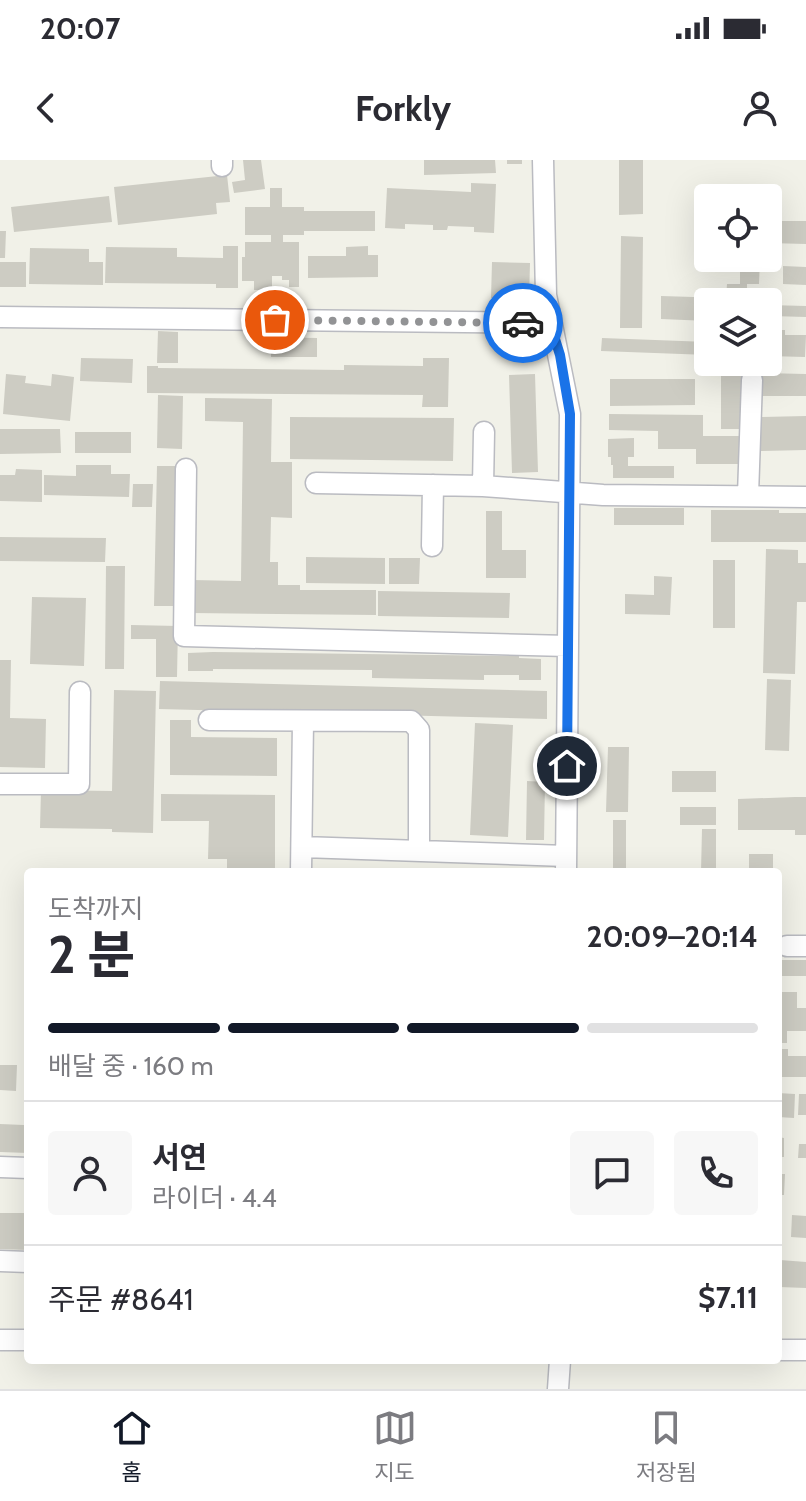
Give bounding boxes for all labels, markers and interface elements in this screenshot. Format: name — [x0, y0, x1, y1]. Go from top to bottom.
text: 20:07 — [40, 10, 120, 47]
icon: back — [24, 86, 68, 130]
text: Forkly — [355, 86, 451, 130]
icon: person — [738, 86, 782, 130]
map controls — [694, 184, 782, 376]
button: locate — [694, 184, 782, 272]
courier — [483, 283, 563, 363]
pin — [241, 286, 309, 354]
button: layers — [694, 288, 782, 376]
icon: bag — [253, 298, 297, 342]
icon: car — [501, 301, 545, 345]
pin — [533, 732, 601, 800]
icon: home — [545, 744, 589, 788]
text: 도착까지 — [48, 893, 144, 925]
text: 20:09–20:14 — [587, 918, 758, 955]
text: 2 분 — [48, 923, 135, 986]
text: 배달 중 · 160 m — [48, 1050, 214, 1082]
button: person — [48, 1131, 132, 1215]
button: chat — [570, 1131, 654, 1215]
button: phone — [674, 1131, 758, 1215]
text: 서연 — [152, 1139, 207, 1176]
text: 라이더 · 4.4 — [152, 1182, 277, 1214]
text: $7.11 — [698, 1279, 758, 1316]
text: 주문 #8641 — [48, 1281, 193, 1318]
tab: 홈 — [110, 1406, 154, 1486]
tab: 지도 — [373, 1406, 417, 1486]
tab: 저장됨 — [636, 1406, 696, 1486]

